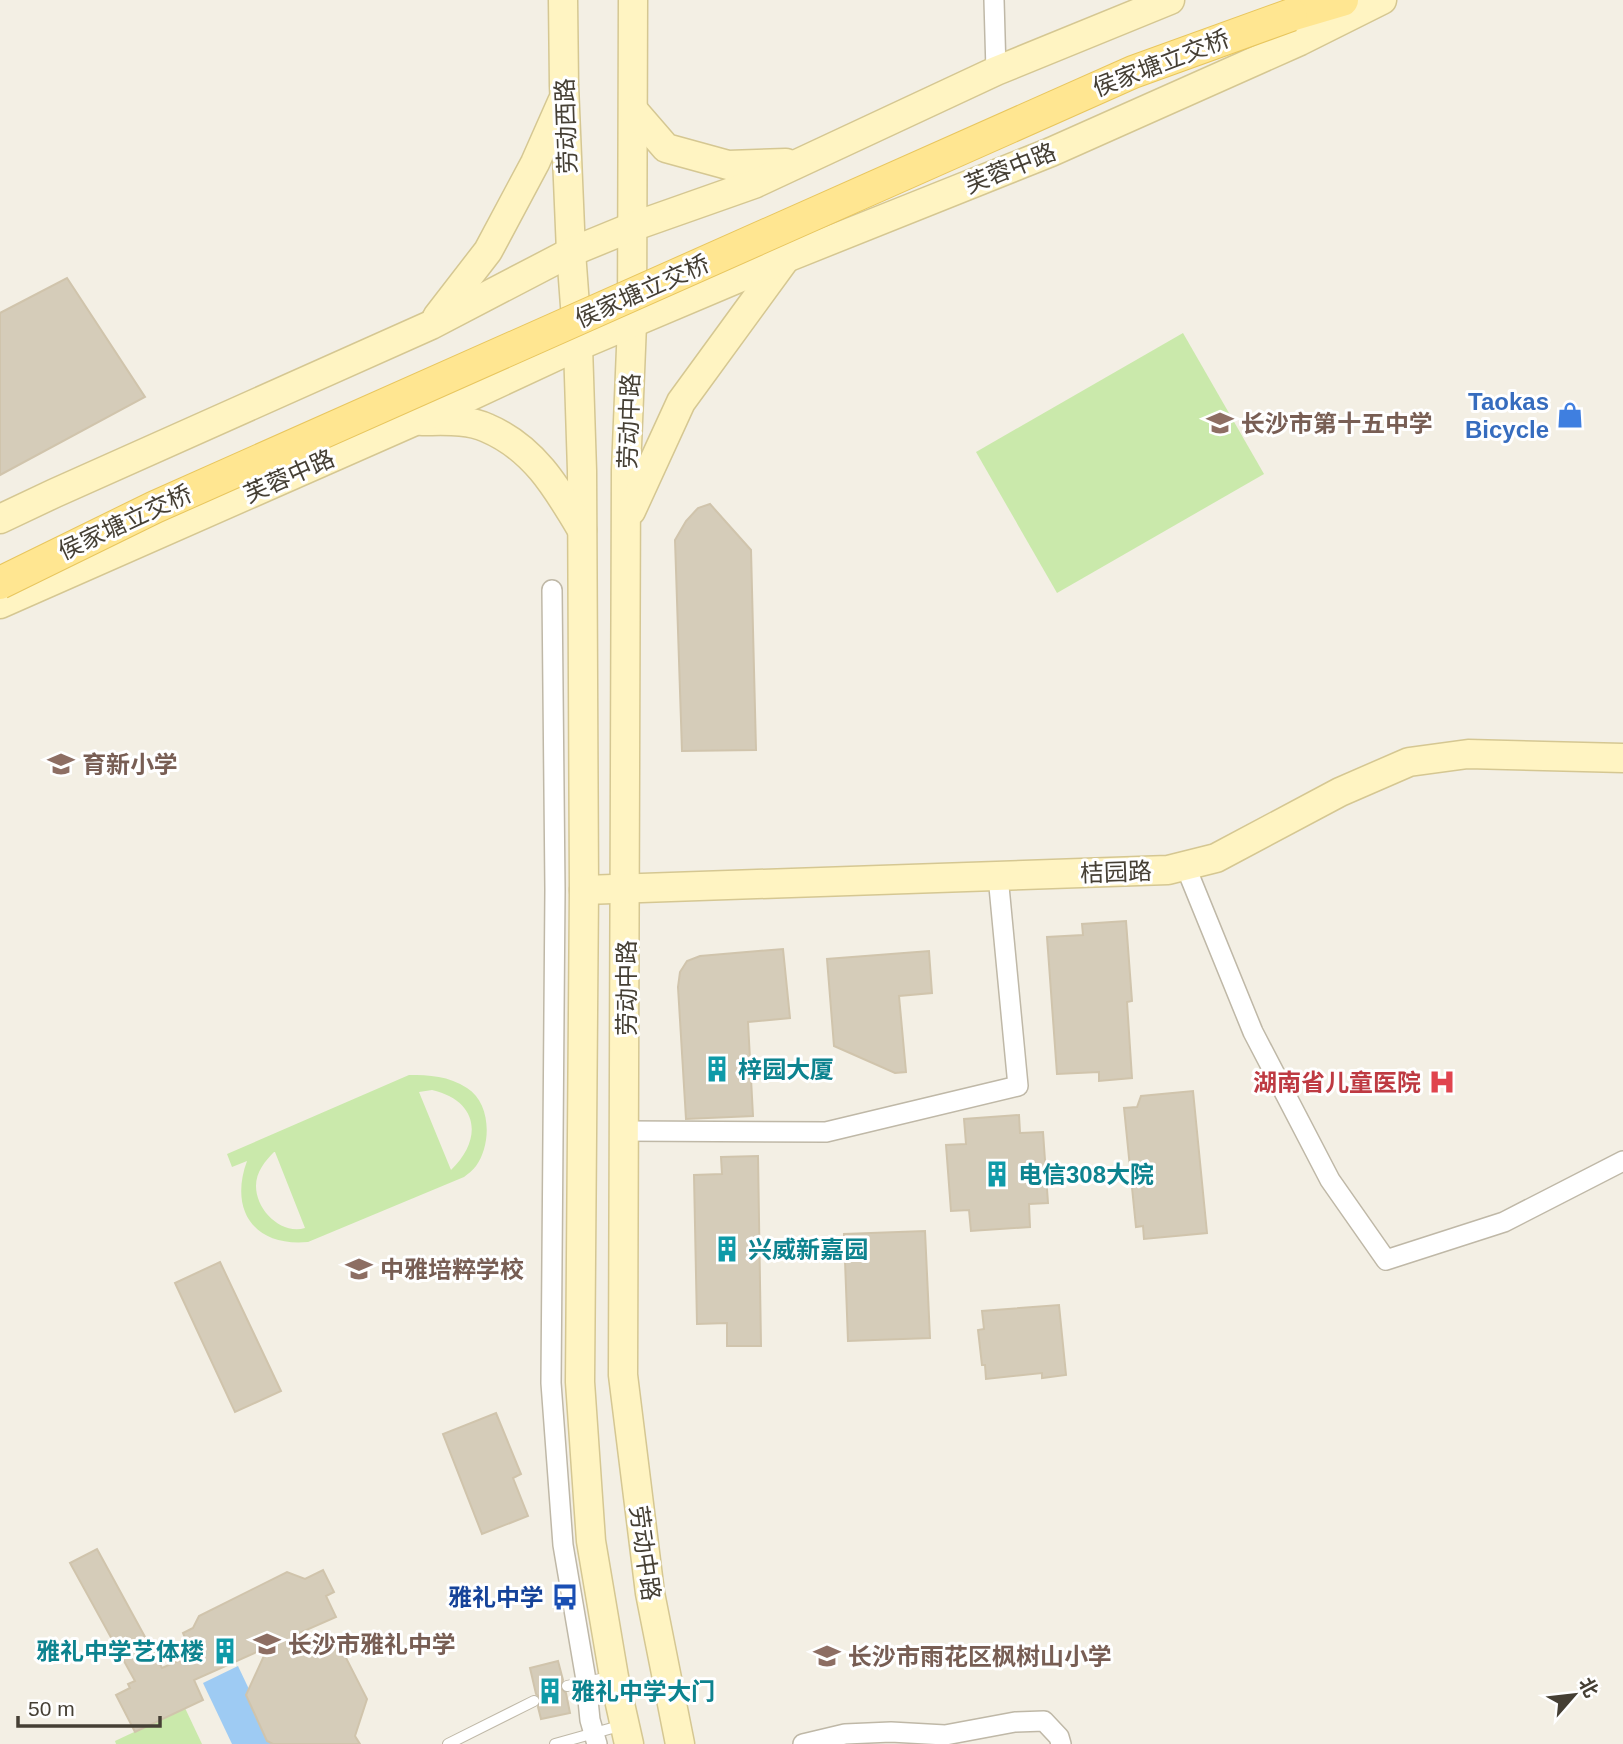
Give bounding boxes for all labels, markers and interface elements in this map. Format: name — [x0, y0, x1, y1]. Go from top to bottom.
street label: 侯家塘立交桥 — [1089, 25, 1233, 101]
street label: 劳动西路 — [551, 78, 581, 174]
street label: 芙蓉中路 — [960, 138, 1060, 198]
street label: 侯家塘立交桥 — [571, 249, 713, 333]
street label: 劳动中路 — [614, 373, 644, 469]
place label: Taokas Bicycle — [1465, 388, 1549, 443]
shop icon: Taokas Bicycle — [1555, 400, 1585, 430]
school or university icon: 长沙市第十五中学 — [1205, 408, 1235, 438]
place label: 长沙市第十五中学 — [1241, 410, 1433, 437]
street label: 芙蓉中路 — [240, 444, 338, 508]
street label: 侯家塘立交桥 — [54, 479, 196, 565]
school or university icon: 育新小学 — [46, 749, 76, 779]
place label: 育新小学 — [82, 751, 178, 778]
street label: 桔园路 — [1080, 857, 1152, 887]
street label: 劳动中路 — [613, 940, 640, 1036]
building icon: 梓园大厦 — [702, 1054, 732, 1084]
place label: 梓园大厦 — [738, 1056, 834, 1083]
hospital icon: 湖南省儿童医院 — [1427, 1067, 1457, 1097]
place label: 湖南省儿童医院 — [1253, 1069, 1421, 1096]
building icon: 电信308大院 — [982, 1159, 1012, 1189]
place label: 电信308大院 — [1018, 1161, 1154, 1188]
building icon: 兴威新嘉园 — [712, 1234, 742, 1264]
place label: 兴威新嘉园 — [748, 1236, 868, 1263]
school or university icon: 中雅培粹学校 — [344, 1254, 374, 1284]
place label: 中雅培粹学校 — [380, 1256, 524, 1283]
street label: 劳动中路 — [625, 1504, 665, 1602]
bus stop icon: 雅礼中学 — [550, 1582, 580, 1612]
place label: 雅礼中学 — [448, 1584, 544, 1611]
school or university icon: 长沙市雅礼中学 — [252, 1629, 282, 1659]
place label: 长沙市雅礼中学 — [288, 1631, 456, 1658]
building icon: 雅礼中学艺体楼 — [210, 1636, 240, 1666]
place label: 雅礼中学艺体楼 — [36, 1638, 204, 1665]
school or university icon: 长沙市雨花区枫树山小学 — [812, 1641, 842, 1671]
place label: 长沙市雨花区枫树山小学 — [848, 1643, 1112, 1670]
north arrow — [1539, 1660, 1609, 1730]
text: 北 — [1575, 1674, 1602, 1701]
building icon: 雅礼中学大门 — [535, 1676, 565, 1706]
place label: 雅礼中学大门 — [571, 1678, 715, 1705]
scale bar — [18, 1684, 159, 1728]
text: 50 m — [28, 1697, 75, 1720]

